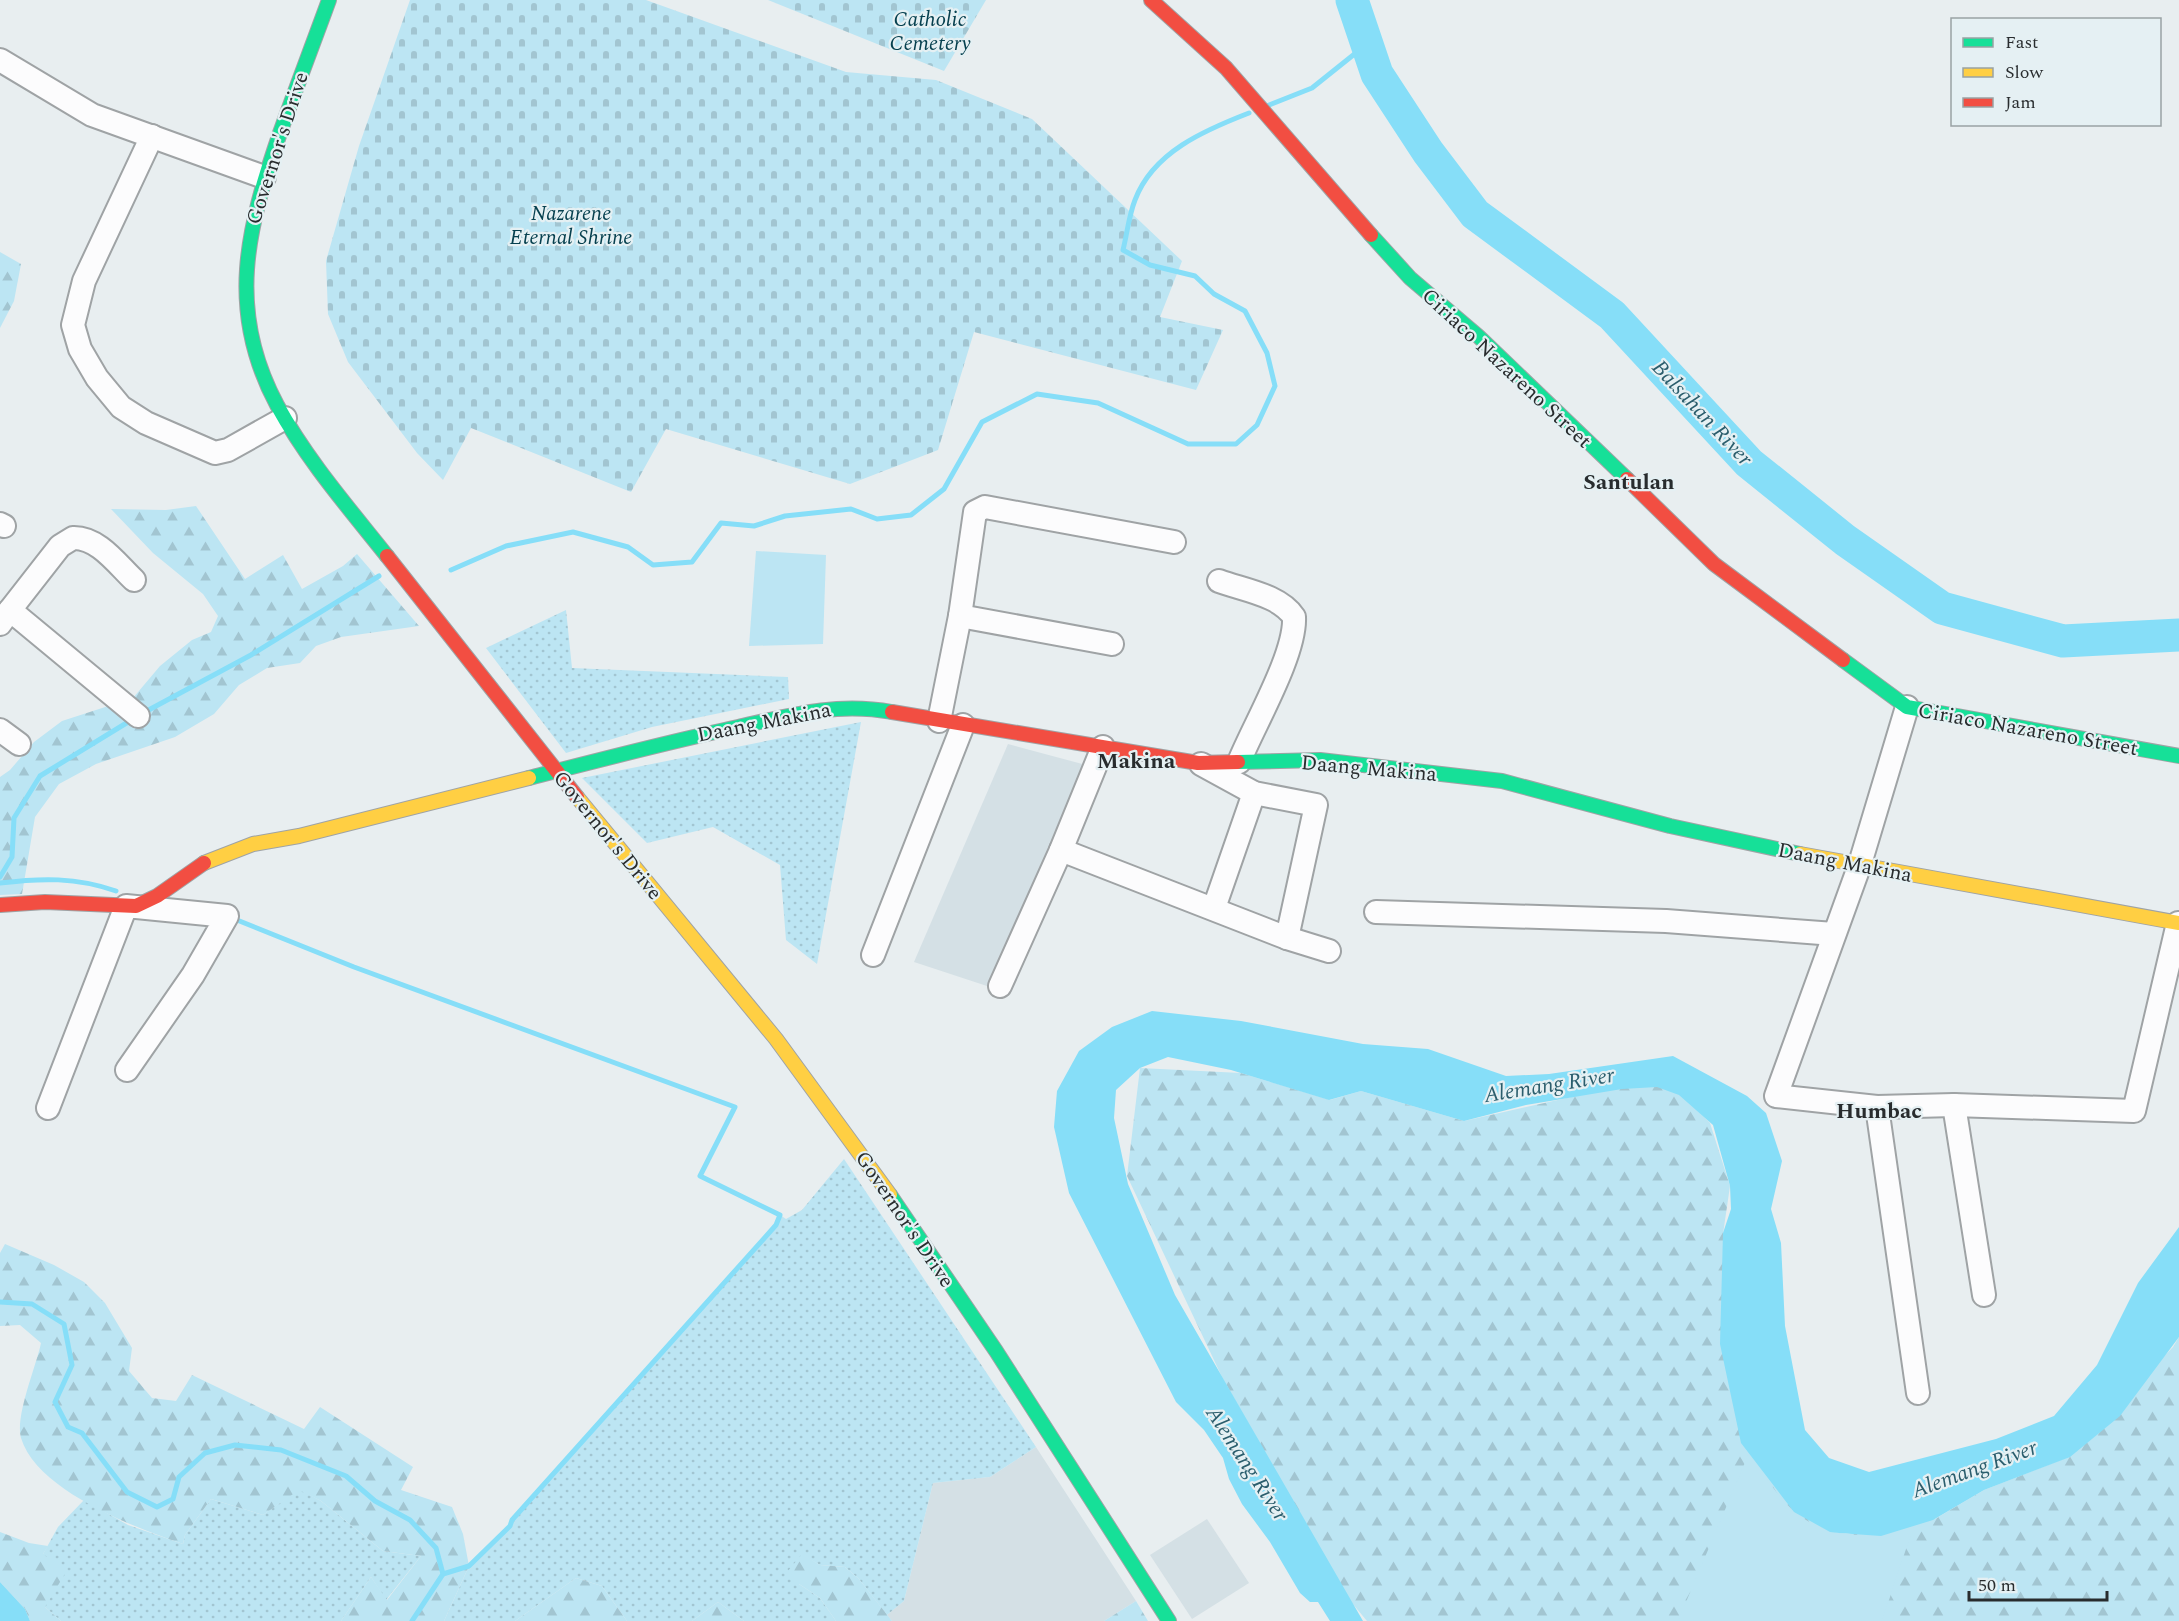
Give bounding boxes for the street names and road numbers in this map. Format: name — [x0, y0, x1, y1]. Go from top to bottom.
street label: Governor's Drive — [238, 68, 318, 229]
street label: Ciriaco Nazareno Street — [1414, 281, 1599, 457]
street label: Daang Makina — [694, 694, 835, 752]
street label: Ciriaco Nazareno Street — [1915, 695, 2140, 765]
street label: Daang Makina — [1300, 747, 1439, 791]
street label: Governor's Drive — [545, 764, 670, 907]
street label: Daang Makina — [1775, 834, 1915, 892]
street label: Governor's Drive — [846, 1145, 962, 1294]

